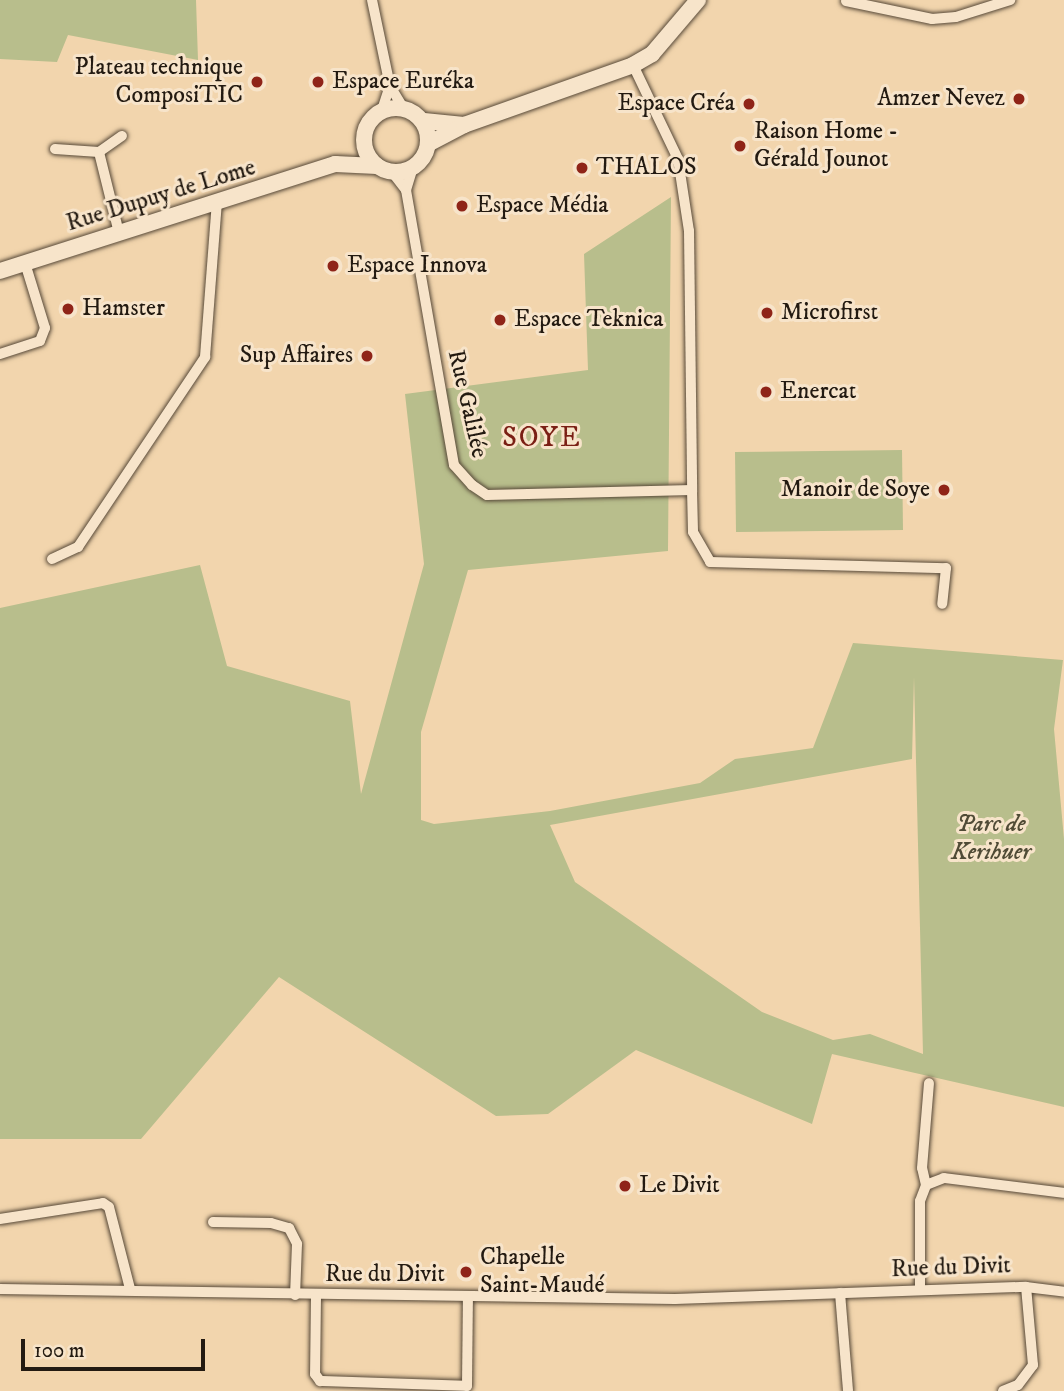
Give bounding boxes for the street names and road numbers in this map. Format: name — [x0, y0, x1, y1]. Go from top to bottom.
street label: Rue Dupuy de Lome — [63, 154, 259, 238]
street label: Rue Galilée — [441, 347, 493, 461]
street label: Rue du Divit — [891, 1252, 1011, 1284]
street label: Rue du Divit — [325, 1261, 445, 1289]

